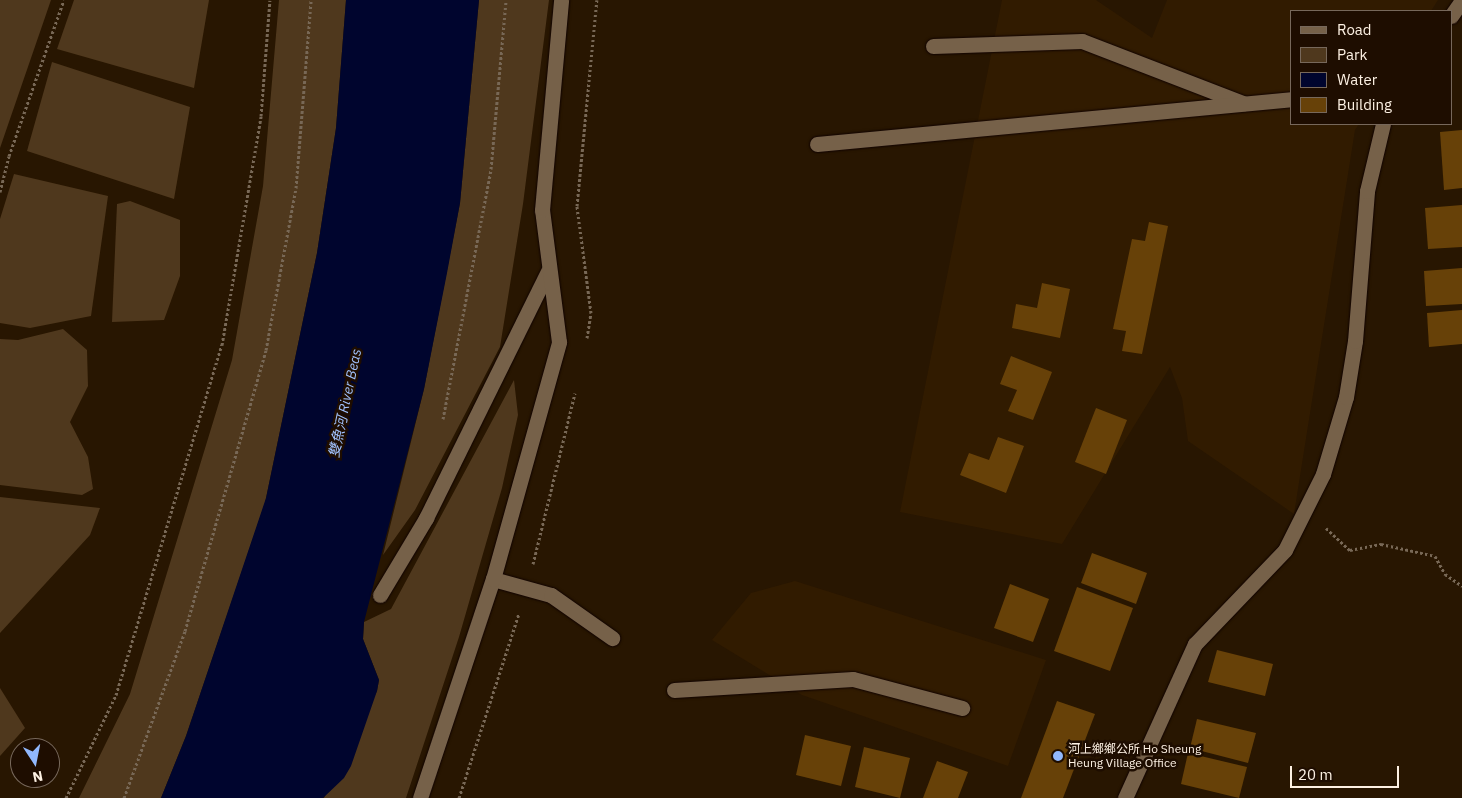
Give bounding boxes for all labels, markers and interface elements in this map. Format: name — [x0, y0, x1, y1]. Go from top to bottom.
legend — [1290, 10, 1452, 125]
text: Road — [1337, 20, 1372, 39]
text: Park — [1337, 45, 1367, 64]
text: Water — [1337, 70, 1377, 89]
text: Building — [1337, 95, 1392, 114]
water label: 雙魚河 River Beas — [325, 347, 365, 459]
north arrow — [10, 738, 60, 788]
place label: 河上鄉鄉公所 Ho Sheung Heung Village Office — [1068, 742, 1201, 770]
marker: 河上鄉鄉公所 Ho Sheung Heung Village Office — [1052, 750, 1064, 762]
scale bar — [1292, 756, 1401, 788]
text: 20 m — [1298, 765, 1333, 784]
text: N — [31, 767, 44, 787]

